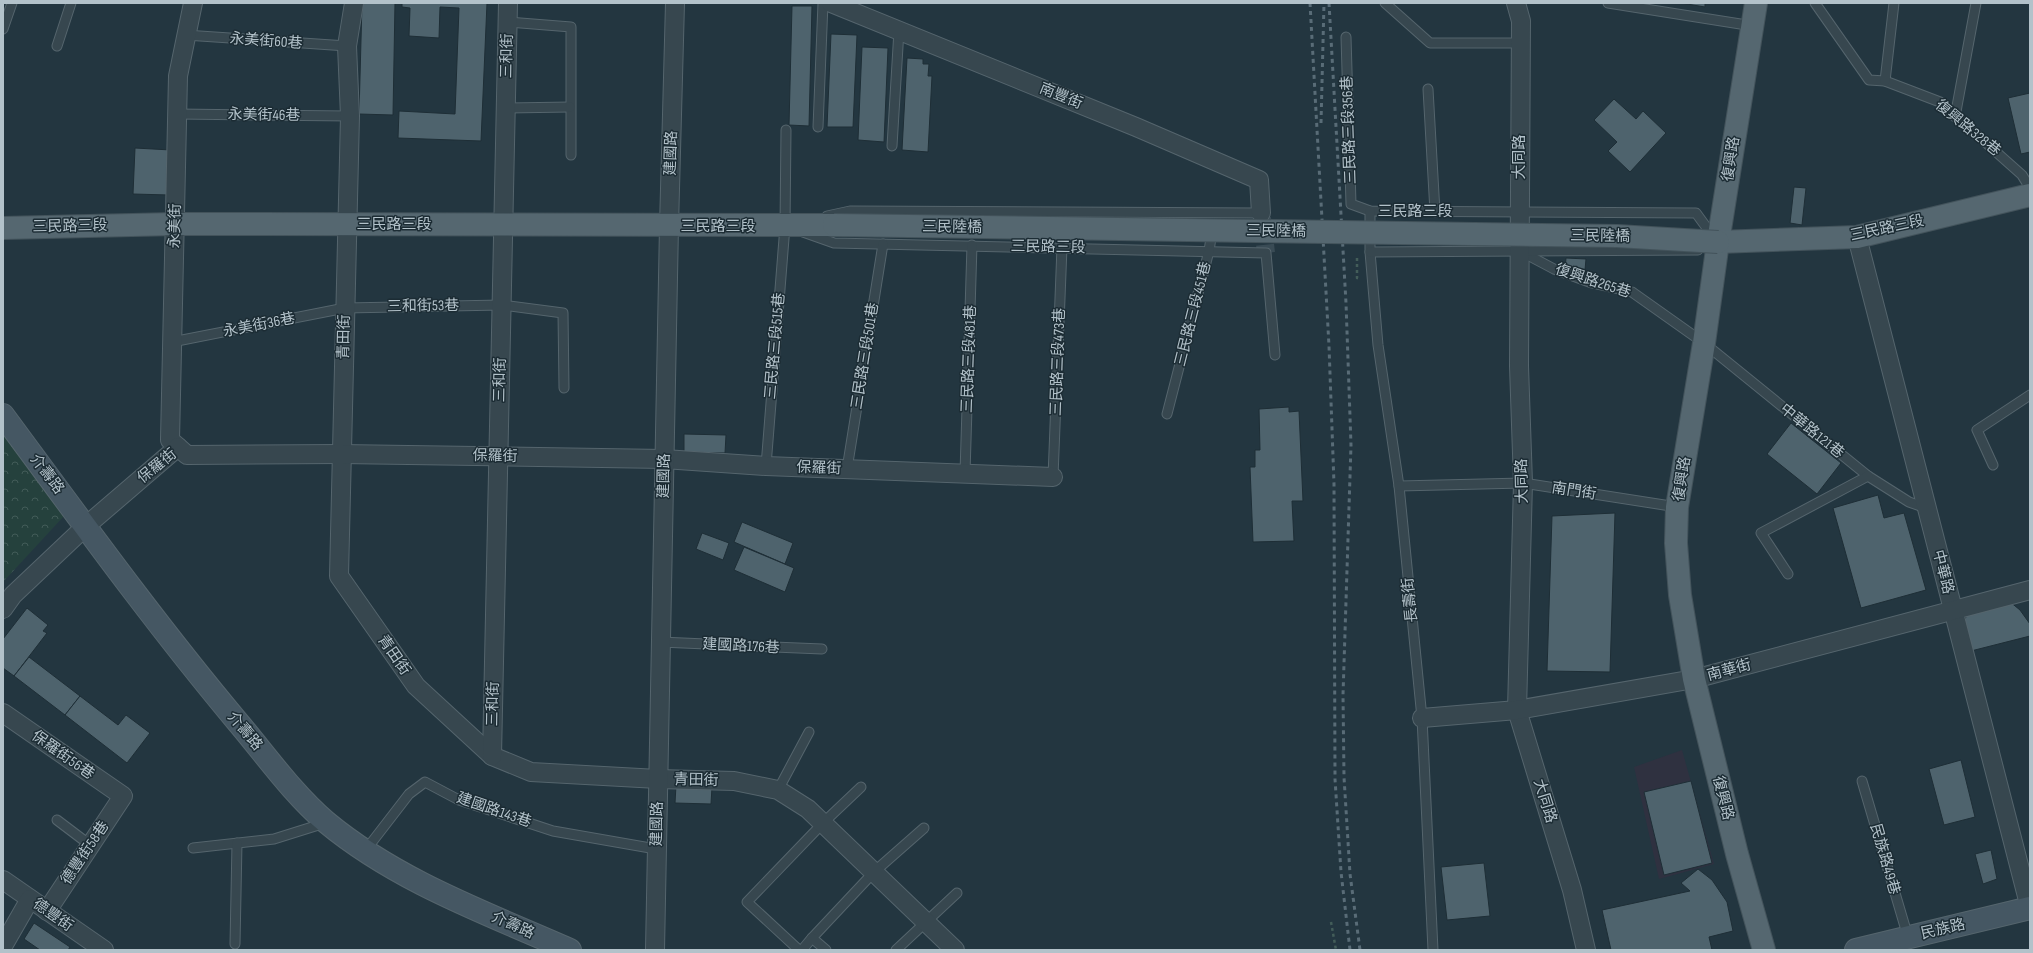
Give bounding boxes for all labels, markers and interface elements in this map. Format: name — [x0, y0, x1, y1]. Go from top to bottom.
street label: 永美街60巷 — [229, 29, 303, 53]
street label: 三和街 — [497, 33, 517, 79]
street label: 三民路三段356巷 — [1338, 75, 1360, 185]
street label: 南豐街 — [1037, 79, 1085, 113]
street label: 復興路328巷 — [1931, 96, 2005, 160]
street label: 永美街46巷 — [227, 105, 301, 125]
street label: 建國路 — [661, 130, 681, 176]
street label: 大同路 — [1510, 134, 1529, 180]
street label: 復興路 — [1718, 135, 1744, 183]
street label: 三民路三段 — [1377, 202, 1453, 221]
street label: 永美街 — [165, 203, 185, 249]
street label: 三民路三段 — [1848, 211, 1926, 245]
street label: 三民路三段 — [356, 215, 432, 234]
street label: 三民路三段 — [32, 216, 108, 236]
street label: 三民路三段 — [680, 217, 756, 236]
street label: 三民陸橋 — [922, 217, 982, 237]
street label: 三民陸橋 — [1246, 221, 1306, 241]
street label: 三民陸橋 — [1570, 226, 1630, 246]
street label: 三民路三段 — [1010, 237, 1086, 257]
street label: 三民路三段451巷 — [1171, 260, 1215, 368]
street label: 復興路265巷 — [1553, 260, 1633, 302]
street label: 三民路三段515巷 — [761, 292, 789, 400]
street label: 三和街53巷 — [387, 296, 459, 316]
street label: 三民路三段501巷 — [847, 301, 883, 411]
street label: 三民路三段481巷 — [958, 305, 980, 413]
street label: 三民路三段473巷 — [1047, 307, 1069, 417]
street label: 永美街36巷 — [221, 309, 297, 341]
street label: 青田街 — [334, 314, 354, 360]
street label: 三和街 — [490, 357, 510, 403]
street label: 中華路121巷 — [1776, 399, 1848, 463]
street label: 保羅街 — [134, 444, 180, 488]
street label: 保羅街 — [472, 446, 518, 466]
street label: 介壽路 — [26, 450, 68, 498]
street label: 建國路 — [654, 453, 674, 499]
street label: 復興路 — [1669, 455, 1695, 503]
street label: 保羅街 — [796, 458, 842, 478]
street label: 大同路 — [1512, 458, 1532, 504]
street label: 南門街 — [1550, 478, 1598, 504]
street label: 中華路 — [1928, 548, 1958, 596]
street label: 長壽街 — [1398, 577, 1422, 623]
street label: 青田街 — [373, 631, 415, 679]
street label: 建國路176巷 — [702, 634, 780, 658]
street label: 南華街 — [1705, 655, 1753, 685]
street label: 三和街 — [483, 681, 503, 727]
street label: 介壽路 — [223, 708, 267, 754]
street label: 保羅街56巷 — [28, 726, 98, 784]
street label: 青田街 — [673, 770, 719, 790]
street label: 復興路 — [1708, 774, 1738, 822]
street label: 大同路 — [1529, 777, 1561, 825]
street label: 建國路143巷 — [454, 788, 534, 832]
street label: 建國路 — [647, 801, 667, 847]
street label: 德豐街58巷 — [57, 818, 113, 888]
street label: 民族路49巷 — [1866, 821, 1904, 897]
street label: 德豐街 — [29, 894, 77, 936]
street label: 介壽路 — [489, 907, 537, 943]
street label: 民族路 — [1919, 915, 1967, 943]

